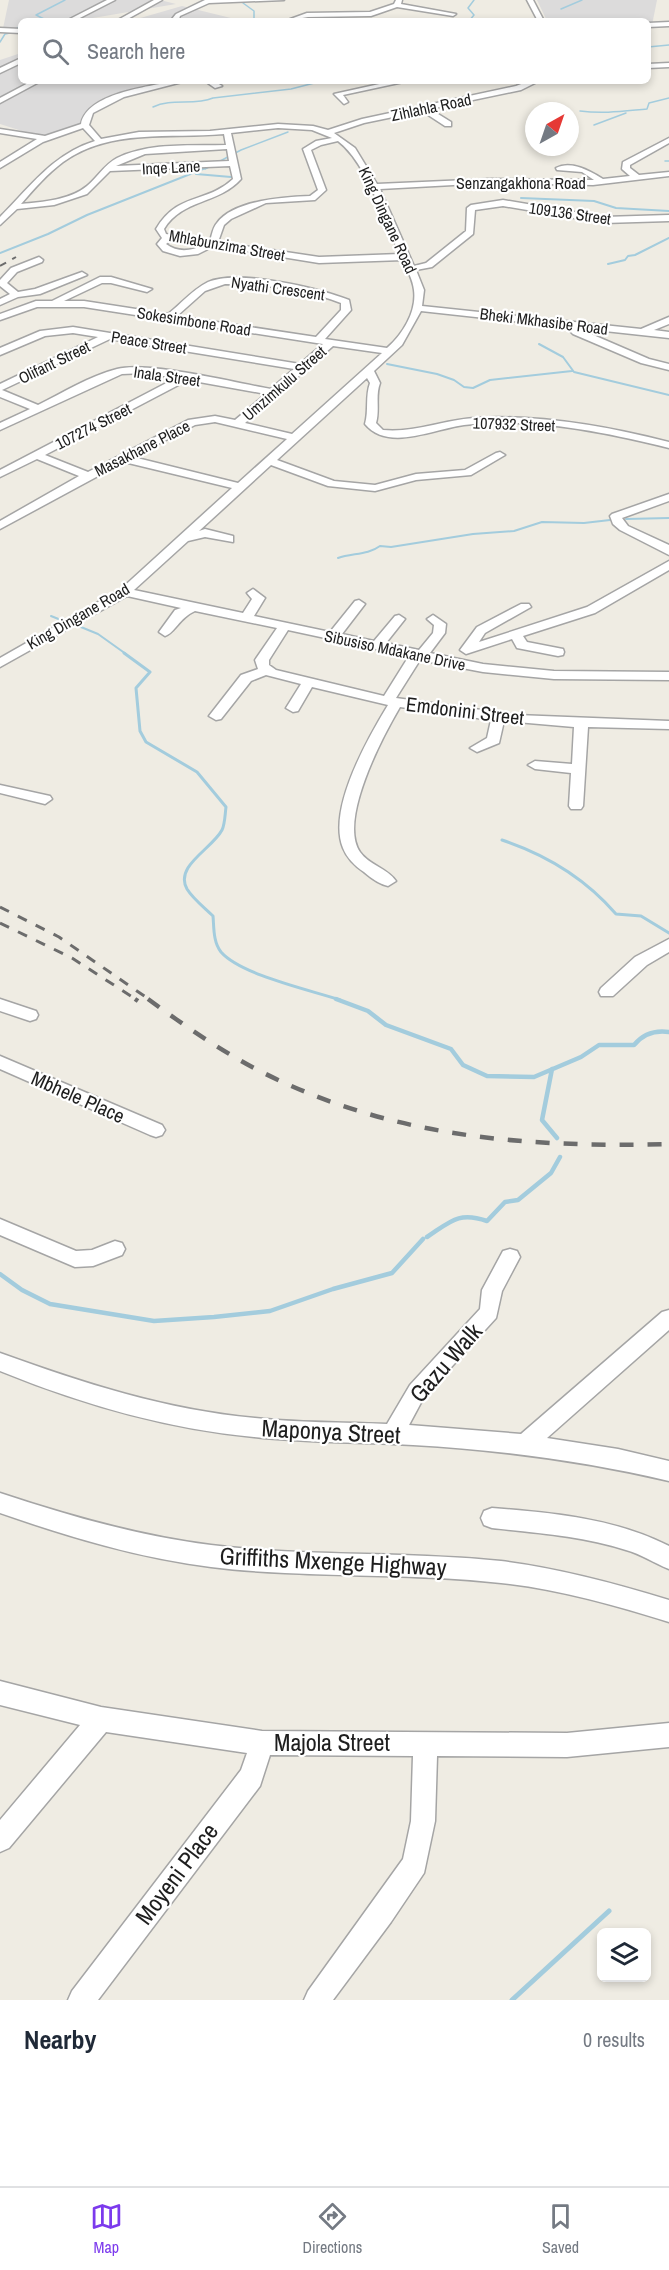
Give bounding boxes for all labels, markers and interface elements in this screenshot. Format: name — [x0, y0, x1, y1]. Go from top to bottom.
search box — [18, 18, 651, 84]
icon: search — [39, 35, 72, 68]
text: Search here — [87, 36, 185, 66]
street label: Zihlahla Road — [389, 88, 473, 126]
north arrow — [525, 102, 579, 156]
street label: Inqe Lane — [141, 154, 201, 180]
street label: King Dingane Road — [354, 163, 422, 277]
street label: Senzangakhona Road — [456, 172, 586, 194]
street label: 109136 Street — [528, 196, 613, 230]
street label: Mhlabunzima Street — [167, 224, 287, 266]
street label: Nyathi Crescent — [230, 271, 326, 305]
street label: Sokesimbone Road — [135, 301, 253, 341]
street label: Bheki Mkhasibe Road — [479, 302, 609, 340]
street label: Peace Street — [110, 325, 189, 359]
street label: Olifant Street — [14, 335, 94, 389]
street label: Umzimkulu Street — [237, 340, 331, 426]
street label: Inala Street — [132, 360, 202, 392]
street label: 107274 Street — [51, 397, 135, 455]
street label: 107932 Street — [472, 412, 556, 436]
street label: Masakhane Place — [91, 415, 193, 481]
street label: King Dingane Road — [23, 578, 133, 654]
street label: Sibusiso Mdakane Drive — [322, 624, 468, 676]
street label: Emdonini Street — [405, 690, 526, 731]
street label: Mbhele Place — [27, 1064, 129, 1129]
street label: Gazu Walk — [402, 1316, 489, 1409]
street label: Maponya Street — [261, 1411, 402, 1451]
street label: Griffiths Mxenge Highway — [219, 1539, 447, 1583]
street label: Majola Street — [274, 1726, 390, 1758]
street label: Moyeni Place — [128, 1816, 225, 1931]
map controls — [597, 1928, 651, 1982]
button: layers — [597, 1928, 651, 1982]
text: Nearby — [24, 2022, 96, 2057]
text: 0 results — [583, 2026, 645, 2053]
tab: Map — [90, 2200, 123, 2258]
tab: Directions — [302, 2200, 362, 2258]
tab: Saved — [542, 2200, 579, 2258]

